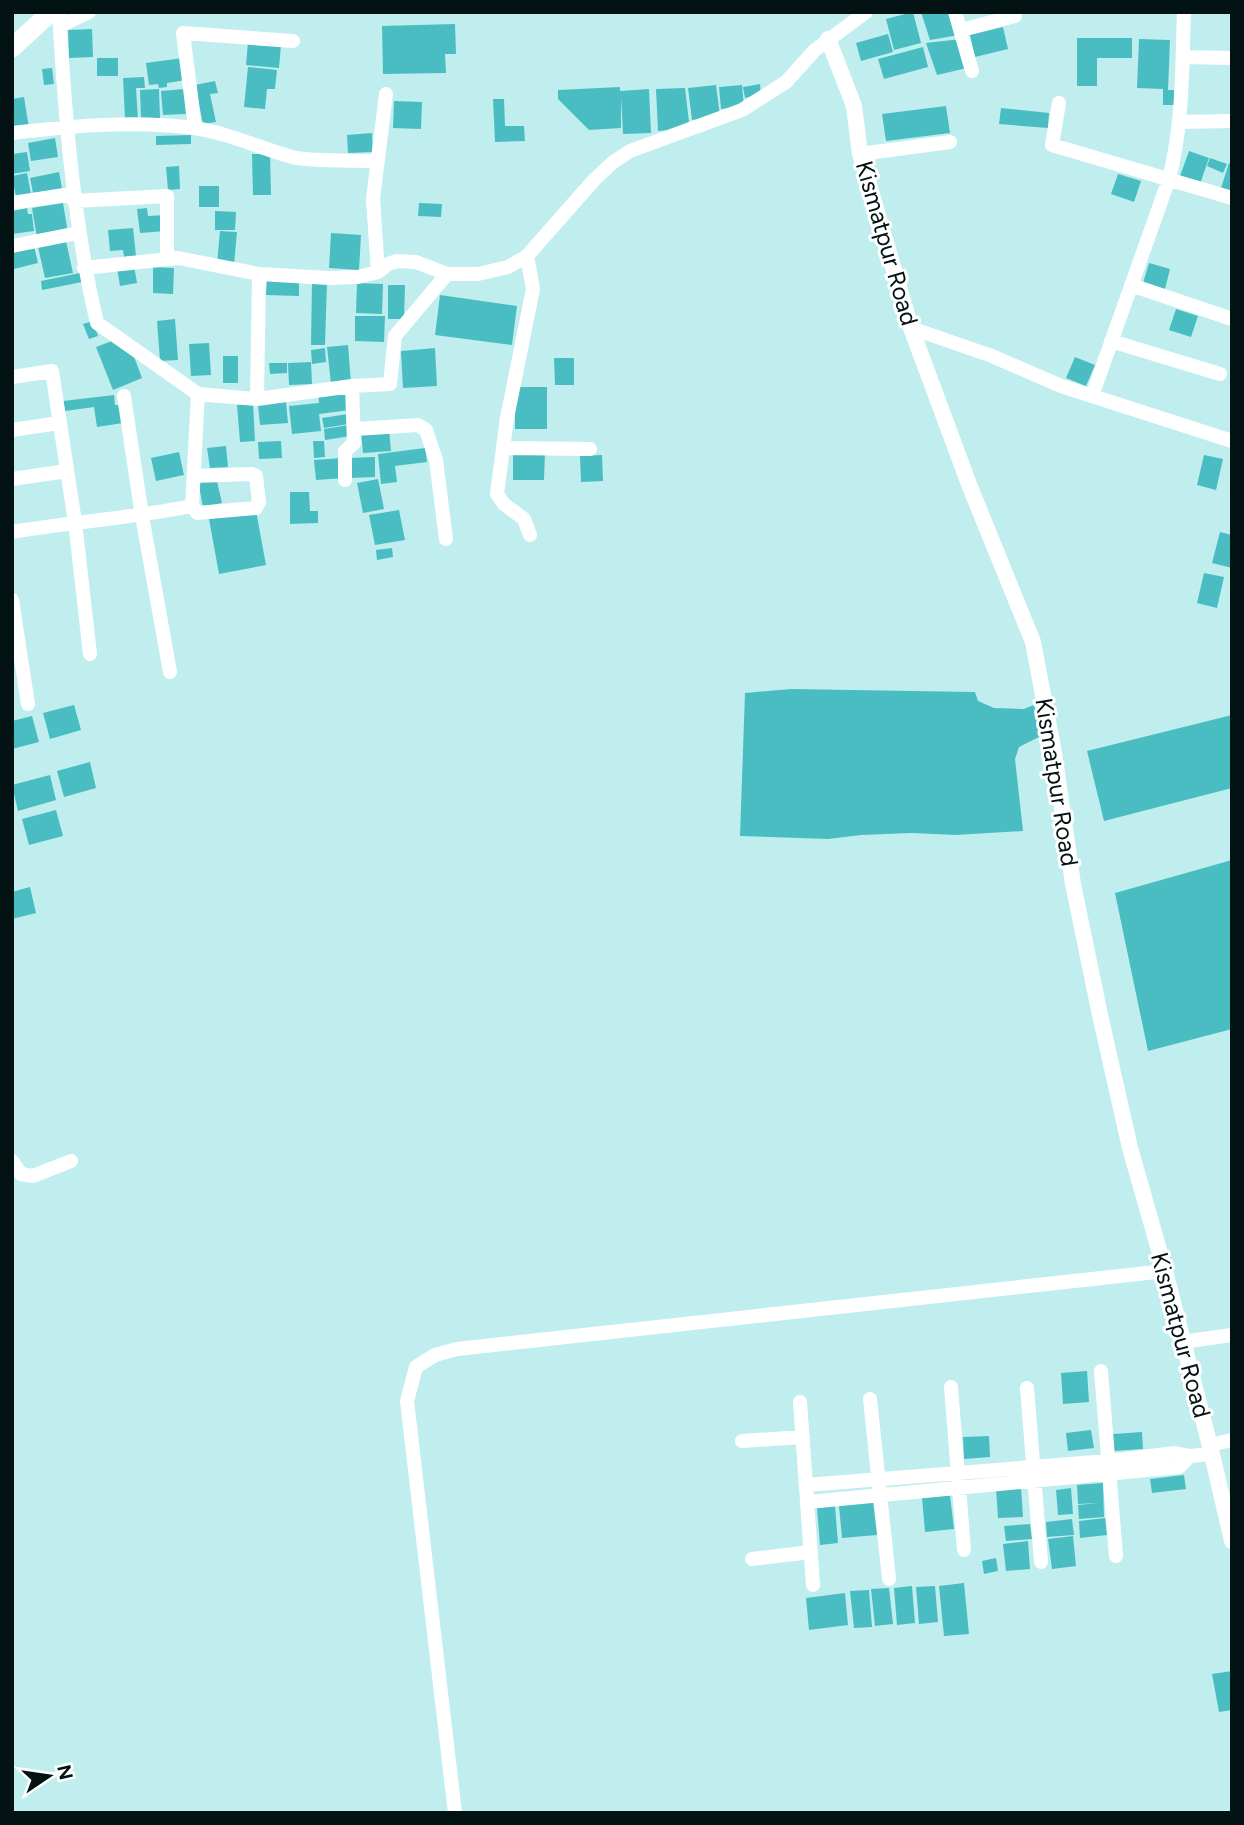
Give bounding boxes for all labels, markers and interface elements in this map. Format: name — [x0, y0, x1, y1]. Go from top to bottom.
street label: Kismatpur Road — [850, 157, 924, 329]
street label: Kismatpur Road — [1029, 696, 1085, 868]
street label: Kismatpur Road — [1145, 1249, 1217, 1421]
north arrow — [14, 1741, 84, 1811]
text: N — [52, 1763, 78, 1782]

